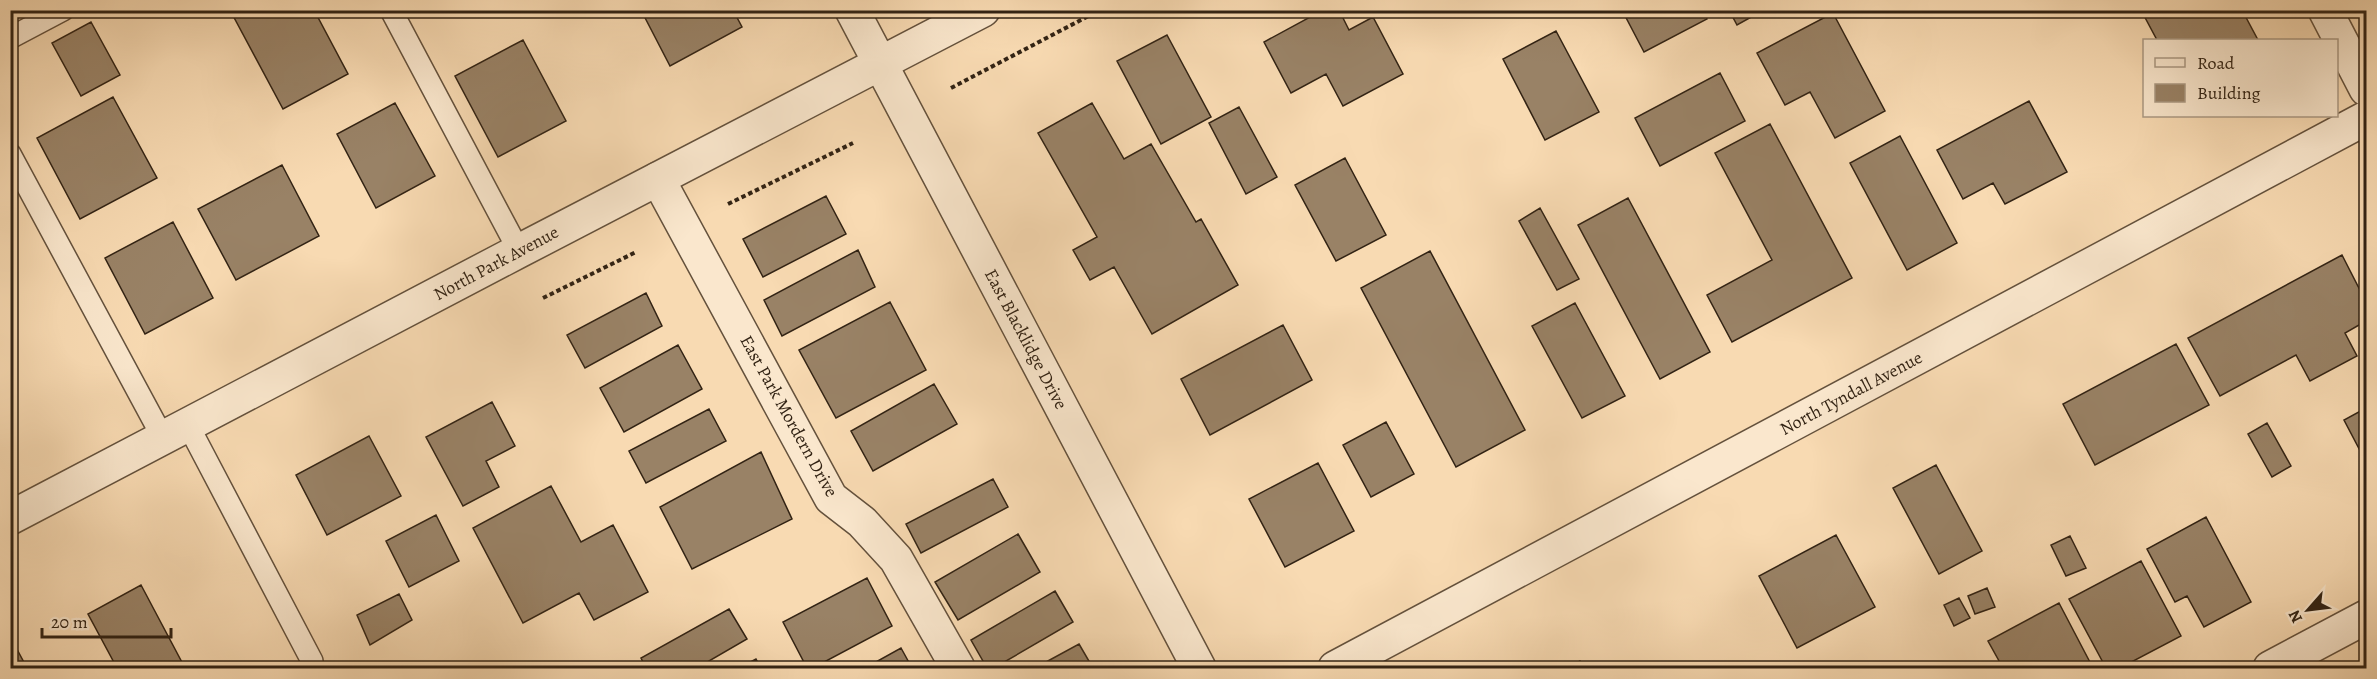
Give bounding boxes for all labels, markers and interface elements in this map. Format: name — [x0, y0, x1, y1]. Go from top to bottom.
legend — [2143, 39, 2338, 117]
text: Road — [2197, 51, 2235, 75]
text: Building — [2197, 81, 2261, 105]
street label: North Park Avenue — [429, 220, 563, 306]
street label: East Blacklidge Drive — [979, 265, 1073, 413]
street label: East Park Mordern Drive — [734, 331, 844, 501]
street label: North Tyndall Avenue — [1775, 345, 1927, 441]
north arrow — [2278, 580, 2338, 640]
scale bar — [42, 601, 171, 639]
text: N — [2283, 606, 2308, 627]
text: 20 m — [51, 610, 88, 634]

